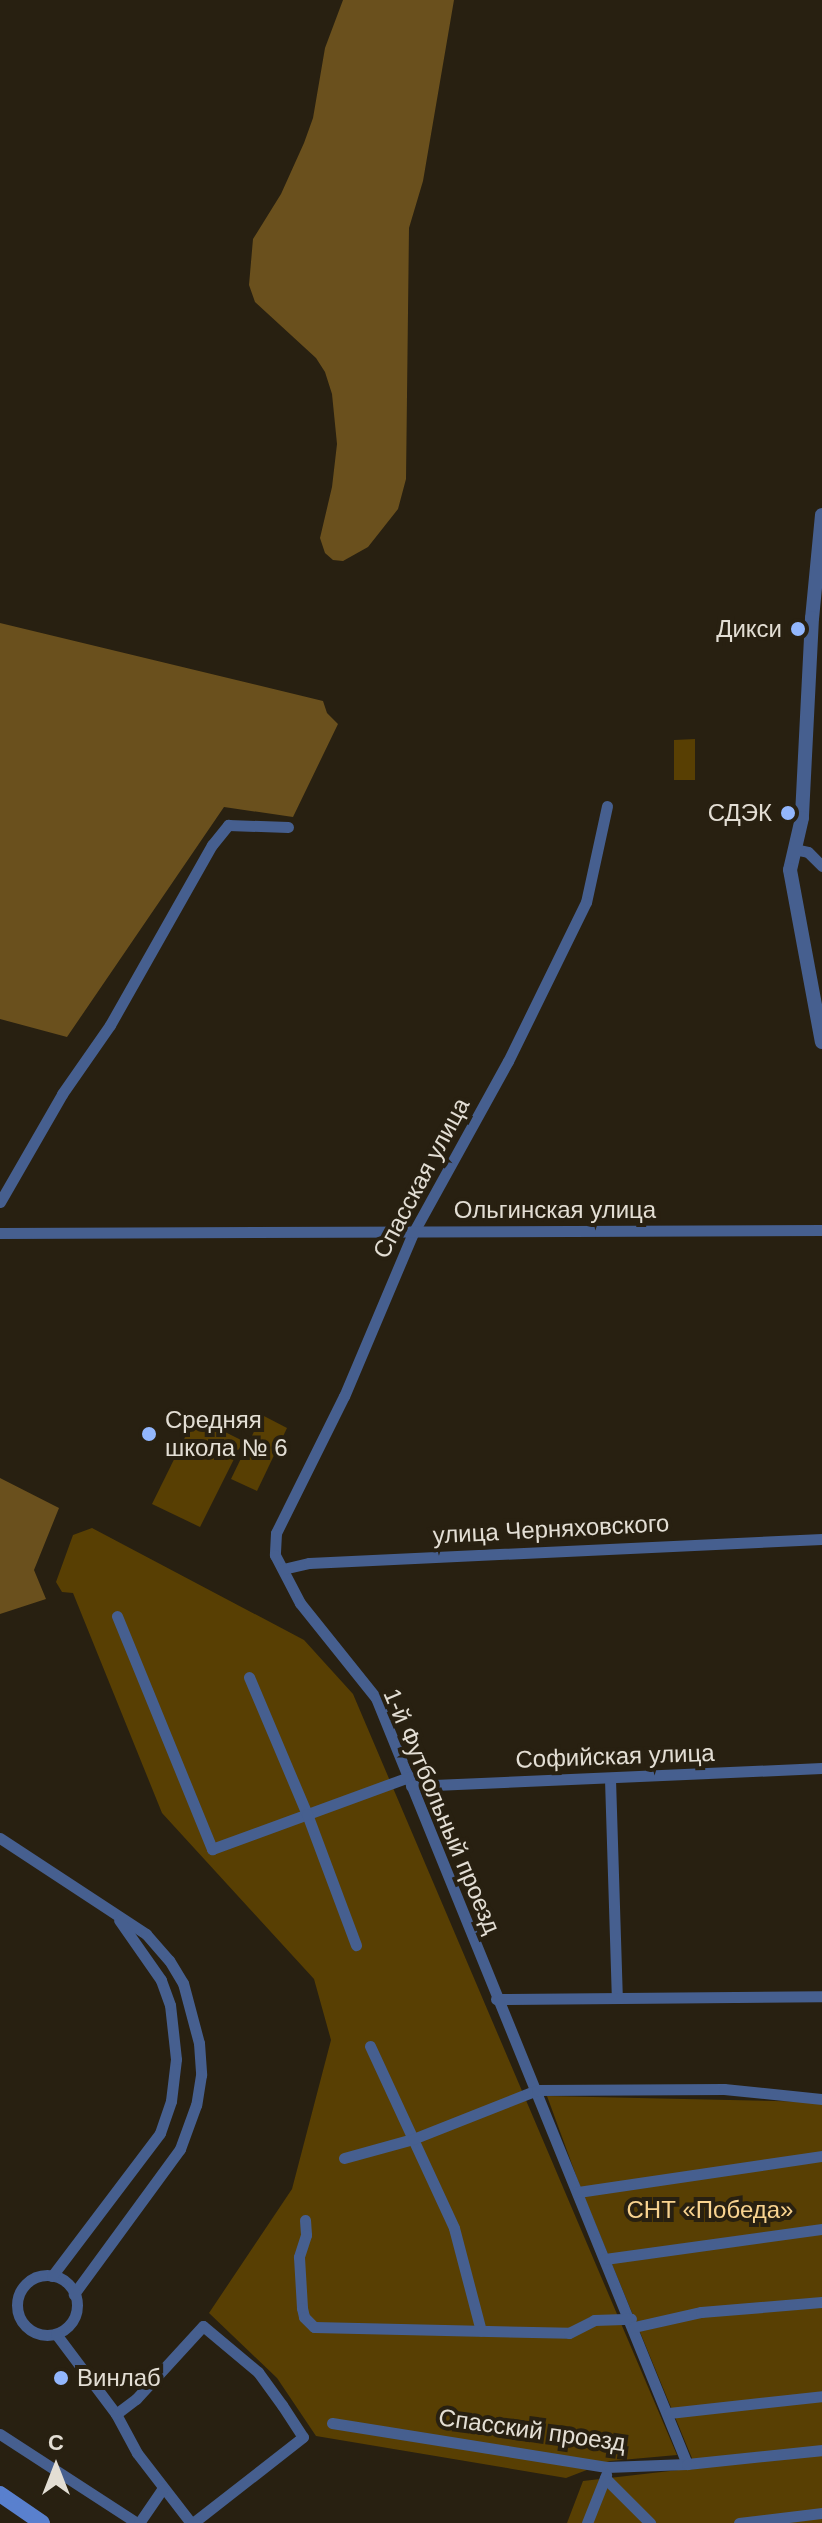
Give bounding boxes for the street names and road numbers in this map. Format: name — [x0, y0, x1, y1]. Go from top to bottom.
street label: Спасская улица — [367, 1093, 475, 1263]
street label: Ольгинская улица — [454, 1196, 656, 1224]
street label: улица Черняховского — [432, 1508, 670, 1550]
street label: 1-й Футбольный проезд — [377, 1684, 507, 1938]
street label: Софийская улица — [515, 1738, 715, 1774]
street label: Спасский проезд — [437, 2403, 627, 2457]

